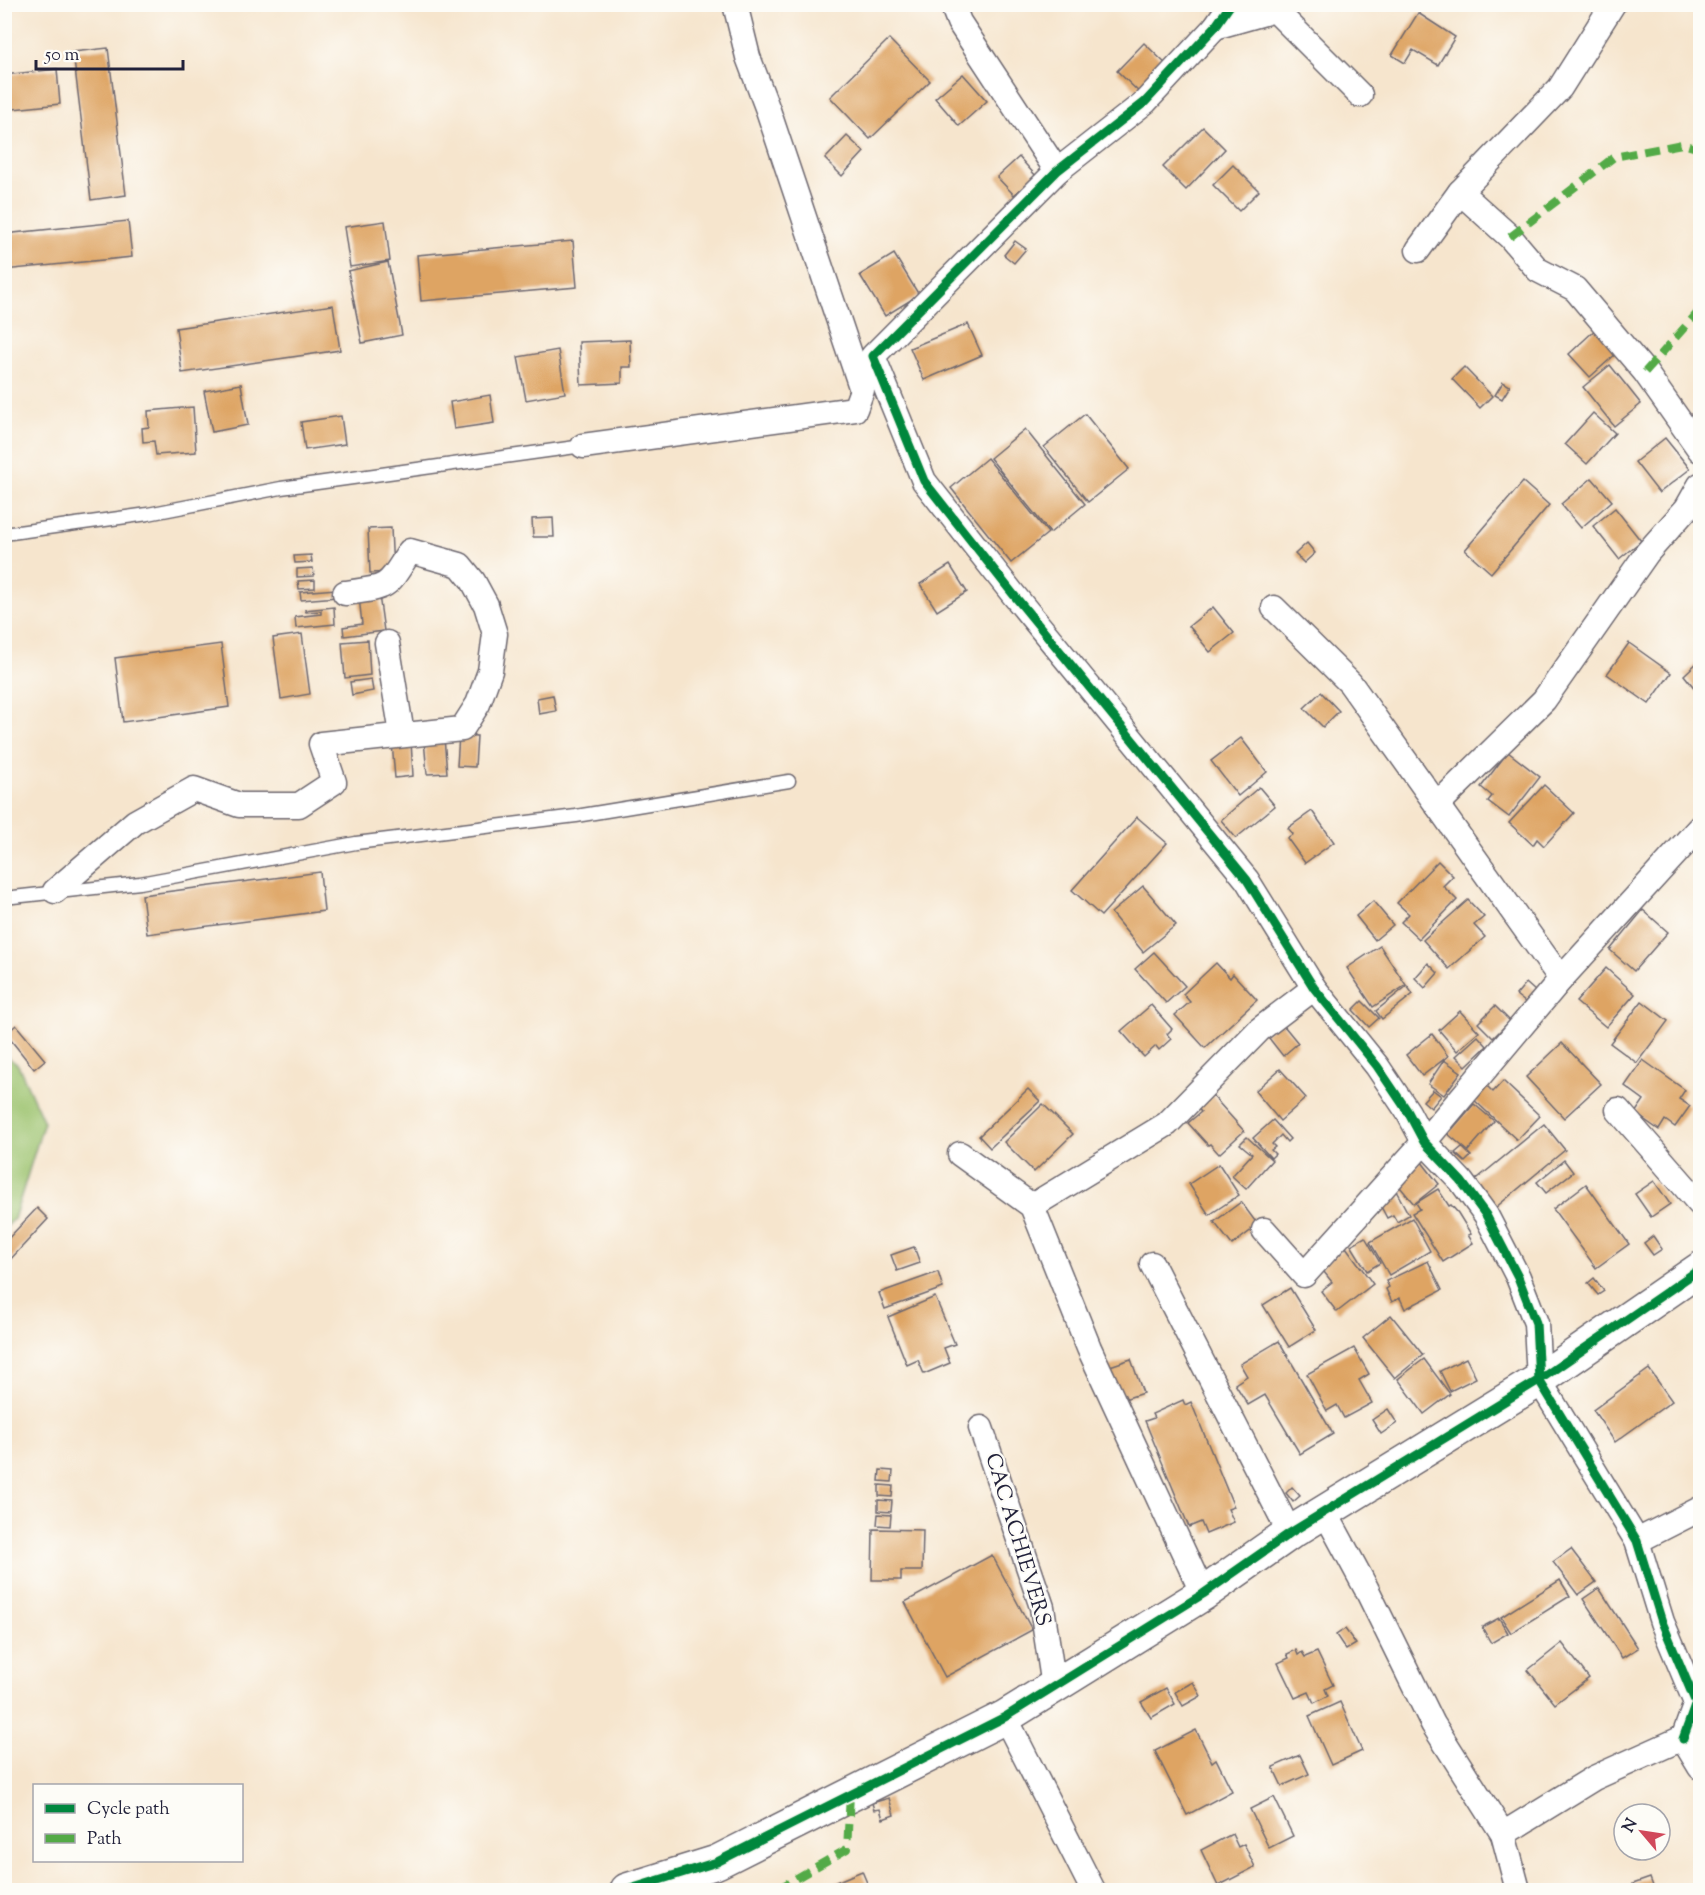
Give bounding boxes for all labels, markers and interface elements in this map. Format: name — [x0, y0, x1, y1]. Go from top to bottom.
scale bar — [36, 33, 183, 71]
text: 50 m — [44, 43, 80, 69]
street label: CAC ACHIEVERS — [976, 1450, 1058, 1630]
legend — [33, 1784, 243, 1862]
text: Cycle path — [87, 1797, 170, 1823]
north arrow — [1612, 1802, 1672, 1862]
text: N — [1618, 1815, 1644, 1837]
text: Path — [87, 1827, 122, 1853]

